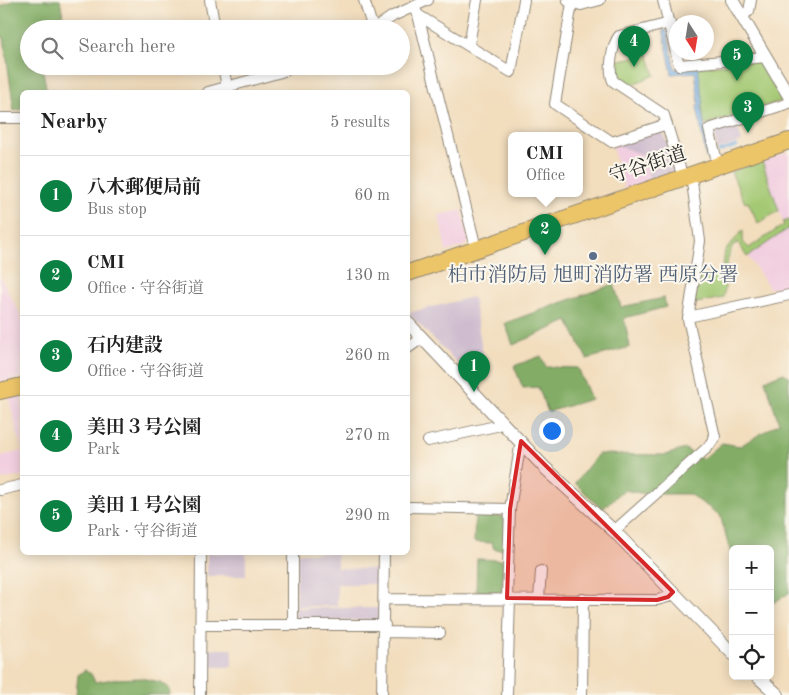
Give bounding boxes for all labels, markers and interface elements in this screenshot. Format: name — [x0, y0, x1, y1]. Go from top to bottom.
north arrow — [669, 15, 714, 60]
search box — [20, 20, 410, 75]
pin: 4 — [618, 26, 650, 67]
icon: search — [38, 34, 66, 62]
text: Search here — [78, 38, 175, 57]
pin: 5 — [721, 40, 753, 81]
pin: 3 — [732, 92, 764, 133]
text: Nearby — [40, 112, 108, 133]
text: 5 results — [330, 115, 390, 131]
popup — [508, 132, 583, 197]
street label: 守谷街道 — [606, 142, 689, 188]
text: CMI — [526, 145, 564, 164]
text: Office — [526, 168, 565, 184]
text: 八木郵便局前 — [87, 179, 201, 198]
text: 1 — [51, 188, 61, 204]
text: 60 m — [354, 188, 390, 204]
text: Bus stop — [87, 202, 147, 218]
pin: 2 — [529, 214, 561, 255]
marker: 柏市消防局 旭町消防署 西原分署 — [587, 250, 599, 262]
text: CMI — [87, 254, 125, 273]
place label: 柏市消防局 旭町消防署 西原分署 — [447, 264, 739, 286]
text: 2 — [51, 268, 61, 284]
text: 130 m — [345, 268, 390, 284]
text: Office · 守谷街道 — [87, 281, 204, 297]
text: 石内建設 — [87, 337, 163, 356]
text: 3 — [51, 348, 61, 364]
text: 260 m — [345, 348, 390, 364]
pin: 1 — [458, 351, 490, 392]
text: Office · 守谷街道 — [87, 364, 204, 380]
your location — [539, 418, 565, 444]
text: 美田３号公園 — [87, 419, 201, 438]
text: 4 — [51, 428, 61, 444]
text: 270 m — [345, 428, 390, 444]
text: Park — [87, 442, 120, 458]
text: 美田１号公園 — [87, 497, 201, 516]
text: 5 — [51, 508, 61, 524]
text: 290 m — [345, 508, 390, 524]
text: Park · 守谷街道 — [87, 524, 197, 540]
map controls — [729, 545, 774, 680]
button: + — [729, 545, 774, 590]
button: − — [729, 590, 774, 635]
button: locate — [729, 635, 774, 680]

